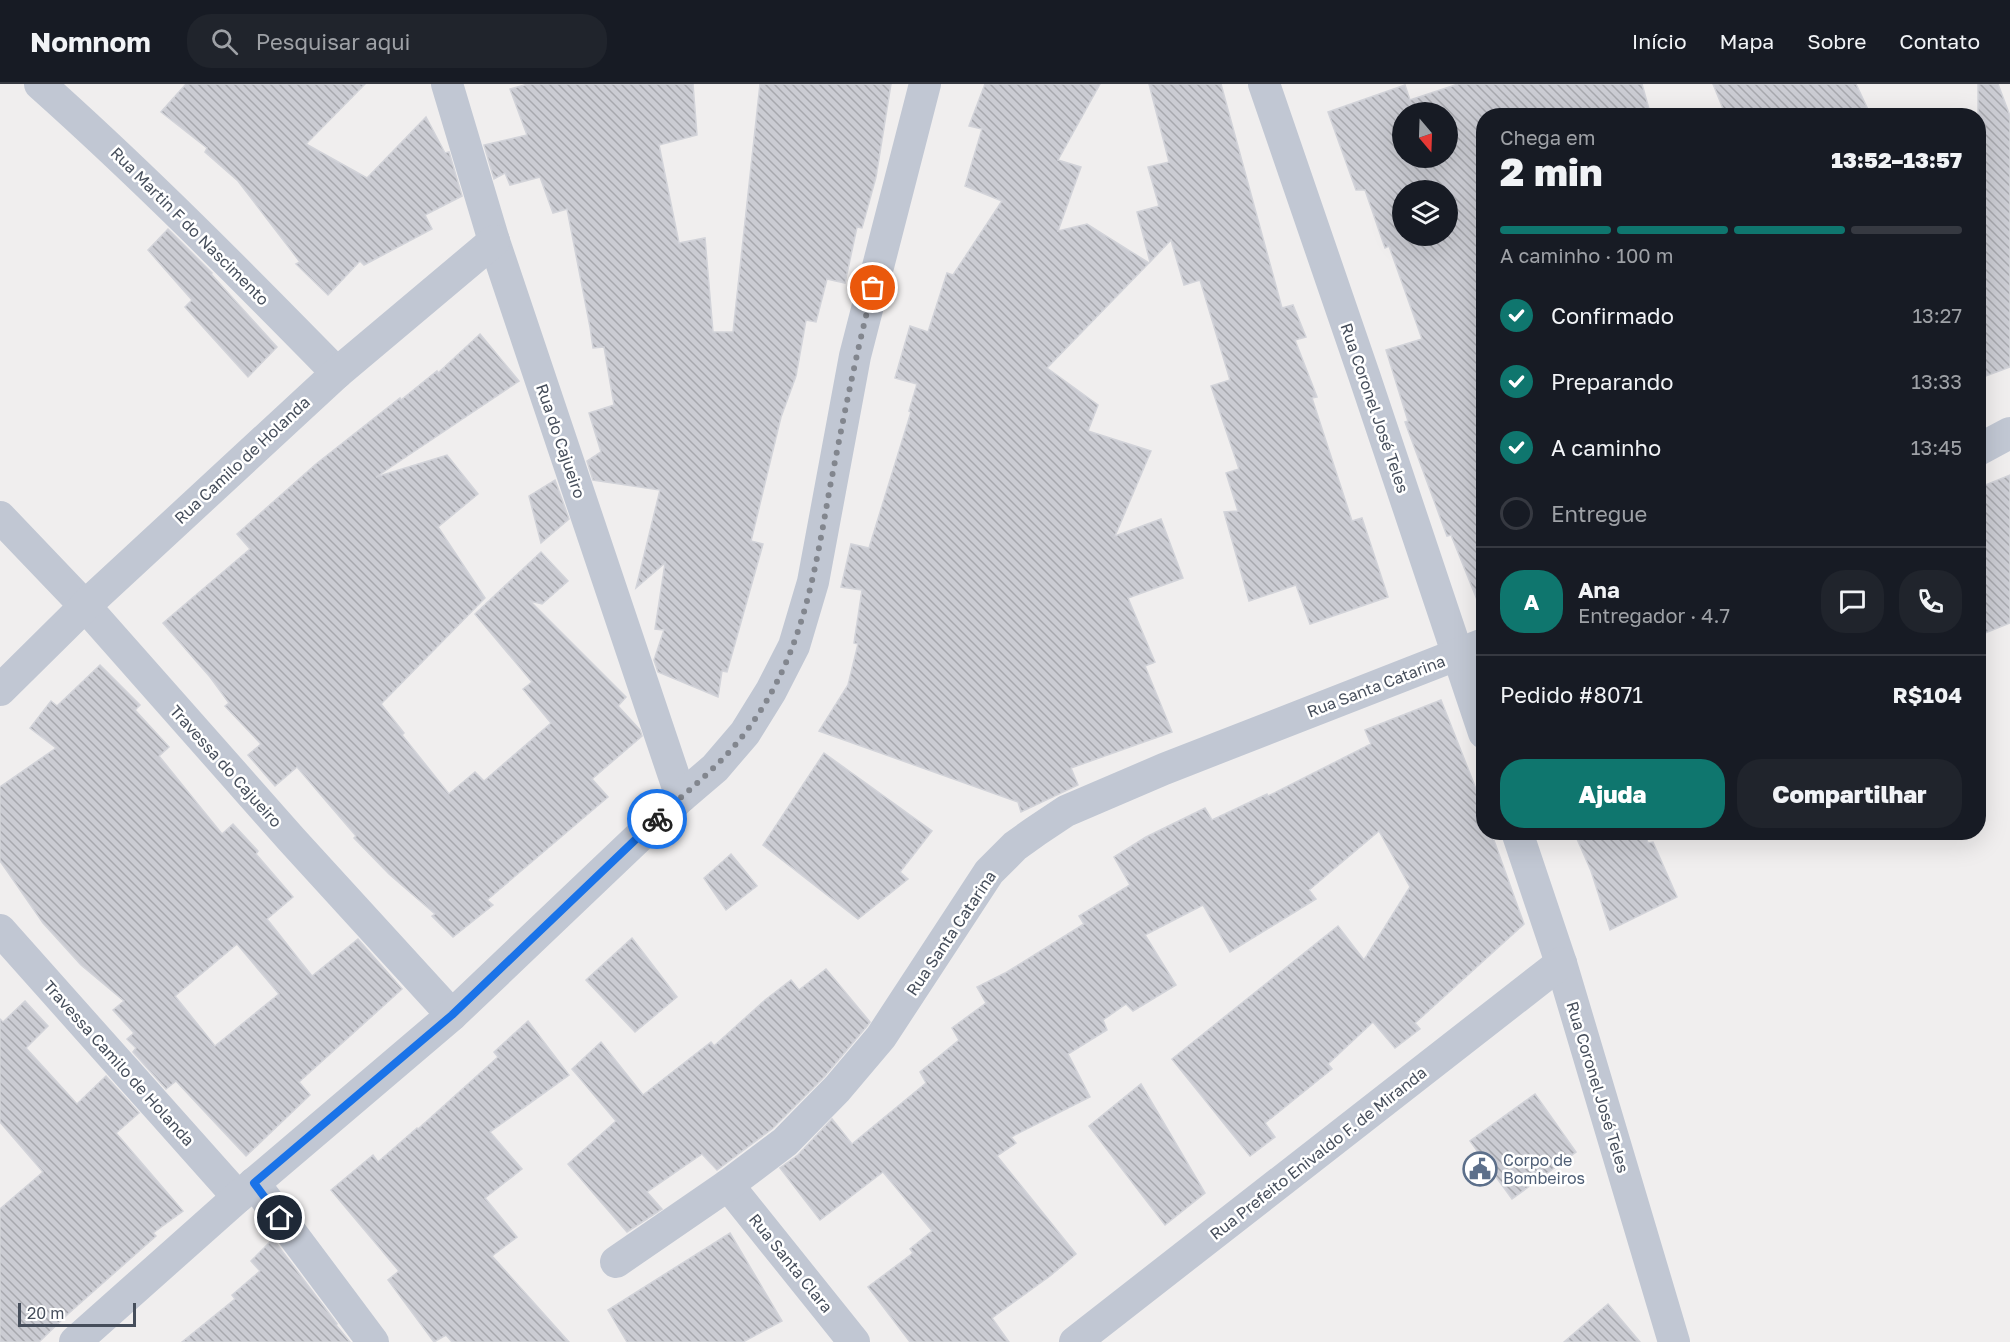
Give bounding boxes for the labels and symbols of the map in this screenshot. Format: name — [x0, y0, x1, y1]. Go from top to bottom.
north arrow — [1392, 102, 1458, 168]
street label: Rua Martin F do Nascimento — [107, 143, 273, 309]
pin — [847, 262, 898, 313]
street label: Rua Coronel José Teles — [1337, 320, 1413, 496]
street label: Rua do Cajueiro — [532, 381, 590, 501]
street label: Rua Camilo de Holanda — [170, 392, 314, 528]
street label: Rua Santa Catarina — [1304, 650, 1448, 722]
street label: Travessa do Cajueiro — [166, 701, 286, 831]
courier — [627, 789, 687, 849]
street label: Rua Santa Catarina — [902, 867, 1000, 999]
street label: Travessa Camilo de Holanda — [39, 976, 199, 1150]
street label: Rua Coronel José Teles — [1562, 999, 1634, 1175]
street label: Rua Prefeito Enivaldo F. de Miranda — [1206, 1062, 1430, 1244]
place label: Corpo de Bombeiros — [1503, 1150, 1585, 1188]
public building icon: Corpo de Bombeiros — [1462, 1151, 1498, 1187]
pin — [254, 1192, 305, 1243]
street label: Rua Santa Clara — [745, 1209, 837, 1317]
scale bar — [18, 1300, 136, 1328]

